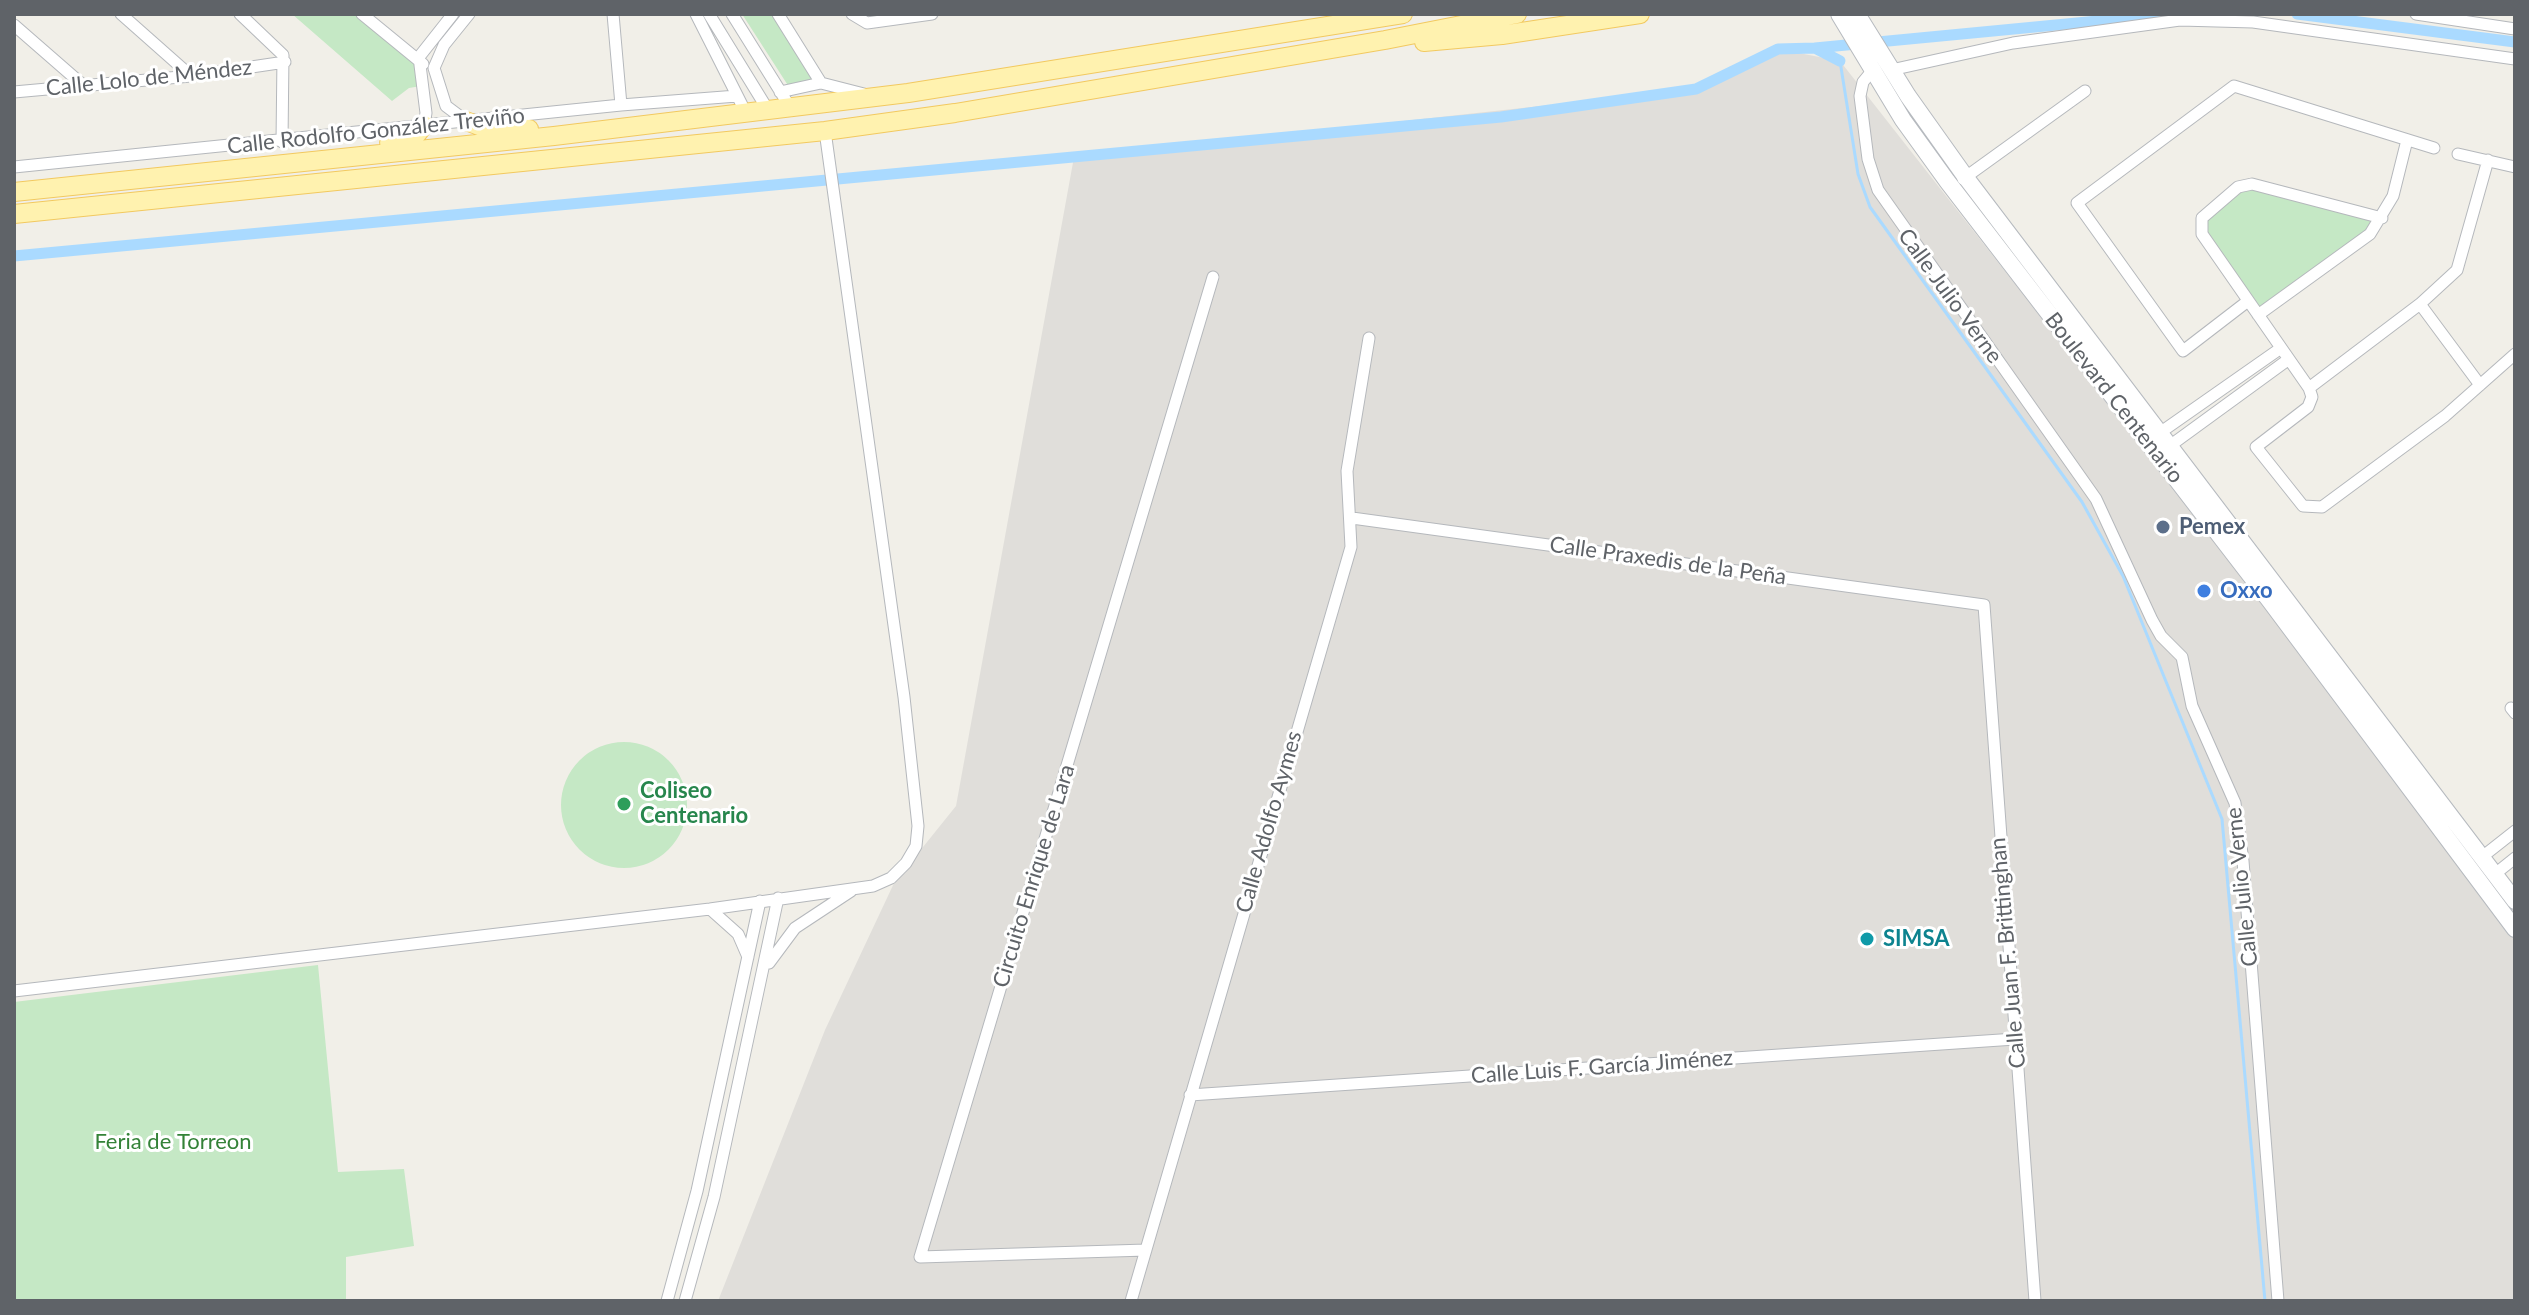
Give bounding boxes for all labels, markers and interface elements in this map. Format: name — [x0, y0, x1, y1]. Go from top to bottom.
street label: Calle Lolo de Méndez — [45, 54, 253, 102]
street label: Calle Rodolfo González Treviño — [226, 102, 526, 160]
street label: Calle Julio Verne — [1892, 224, 2008, 368]
street label: Boulevard Centenario — [2039, 307, 2189, 489]
place label: Pemex — [2179, 514, 2245, 540]
marker: Pemex — [2154, 518, 2172, 536]
street label: Calle Praxedis de la Peña — [1548, 531, 1788, 591]
place label: Oxxo — [2220, 578, 2273, 604]
marker: Oxxo — [2195, 582, 2213, 600]
street label: Calle Adolfo Aymes — [1230, 728, 1308, 916]
street label: Circuito Enrique de Lara — [987, 761, 1081, 991]
place label: Coliseo Centenario — [640, 778, 748, 830]
marker: Coliseo Centenario — [615, 795, 633, 813]
street label: Calle Julio Verne — [2221, 806, 2263, 968]
street label: Calle Juan F. Brittinghan — [1985, 837, 2031, 1069]
place label: SIMSA — [1883, 926, 1949, 952]
marker: SIMSA — [1858, 930, 1876, 948]
street label: Calle Luis F. García Jiménez — [1470, 1045, 1734, 1089]
park label: Feria de Torreon — [94, 1129, 252, 1155]

